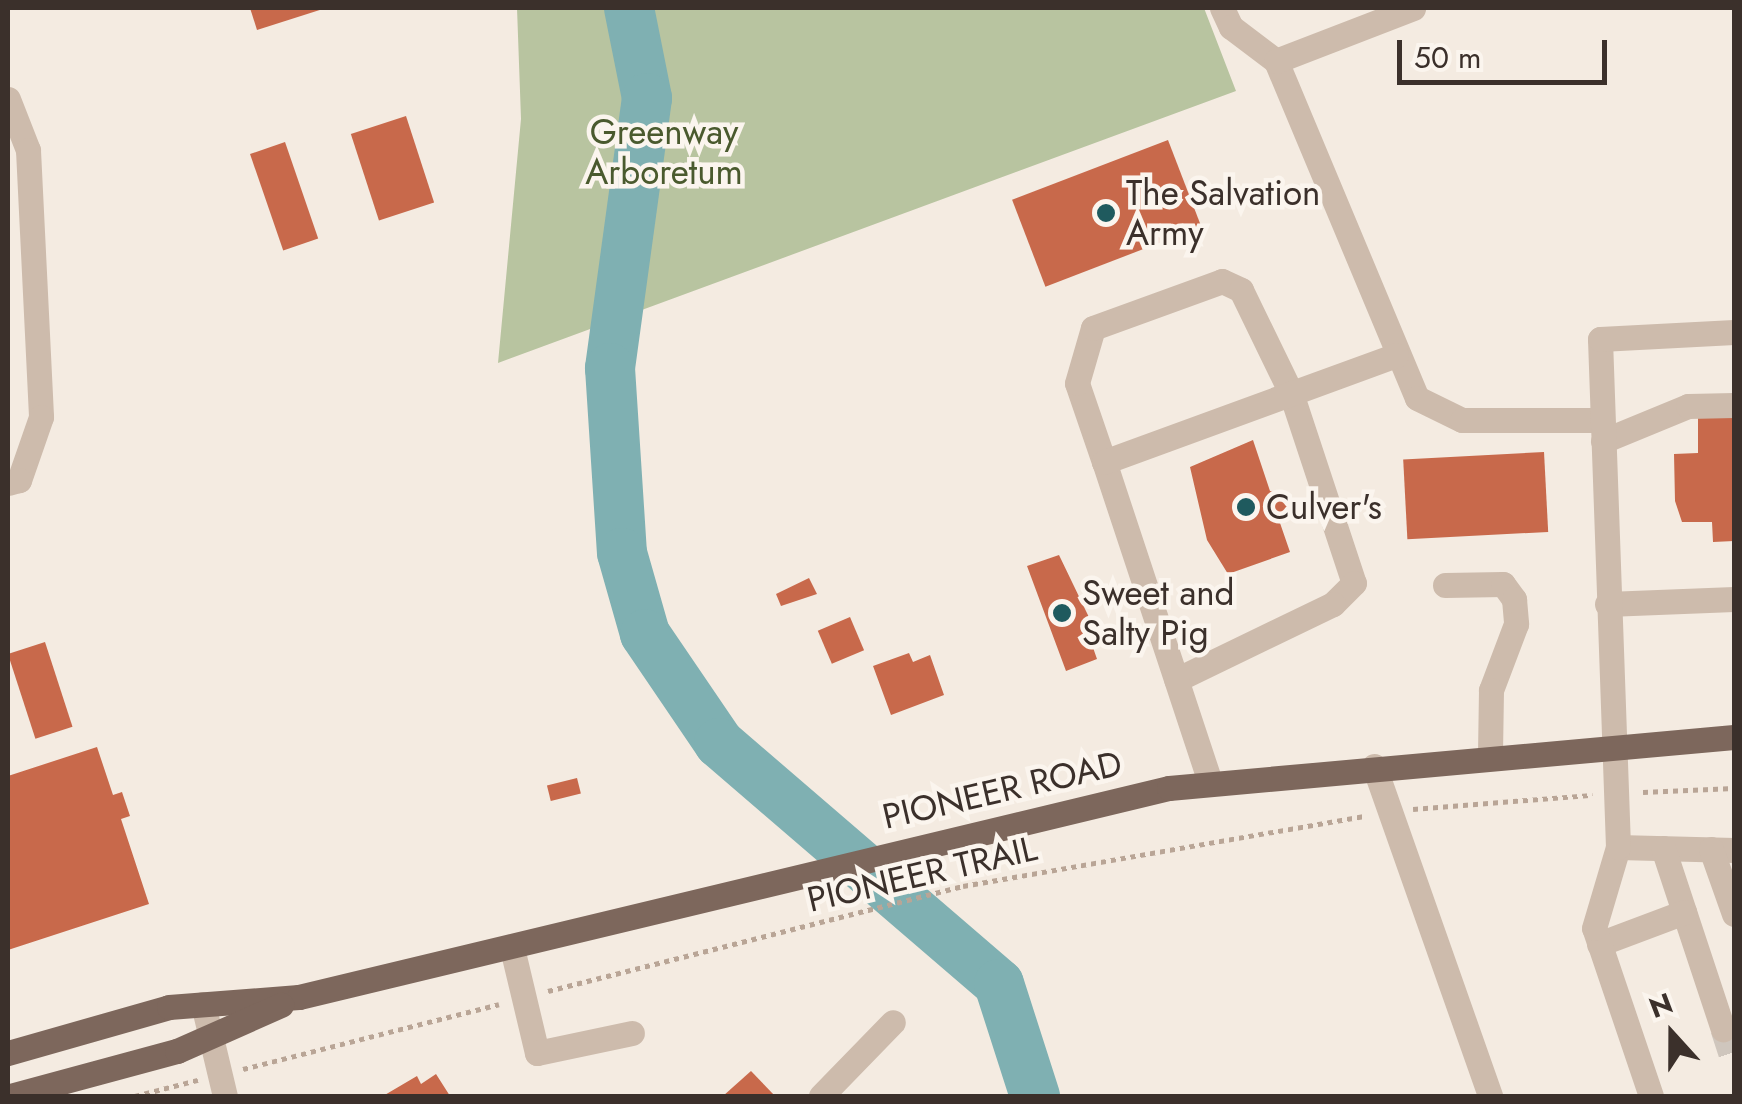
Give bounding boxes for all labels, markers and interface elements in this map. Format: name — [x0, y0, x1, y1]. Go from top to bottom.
scale bar — [1402, 20, 1612, 82]
text: 50 m — [1414, 36, 1481, 79]
park label: Greenway Arboretum — [585, 111, 743, 193]
place label: The Salvation Army — [1126, 172, 1320, 254]
marker: The Salvation Army — [1095, 202, 1117, 224]
place label: Culver's — [1266, 486, 1382, 528]
marker: Culver's — [1235, 496, 1257, 518]
place label: Sweet and Salty Pig — [1082, 572, 1235, 654]
marker: Sweet and Salty Pig — [1051, 602, 1073, 624]
street label: PIONEER ROAD — [878, 742, 1126, 838]
street label: PIONEER TRAIL — [803, 827, 1041, 921]
text: N — [1643, 982, 1679, 1029]
north arrow — [1622, 984, 1722, 1084]

